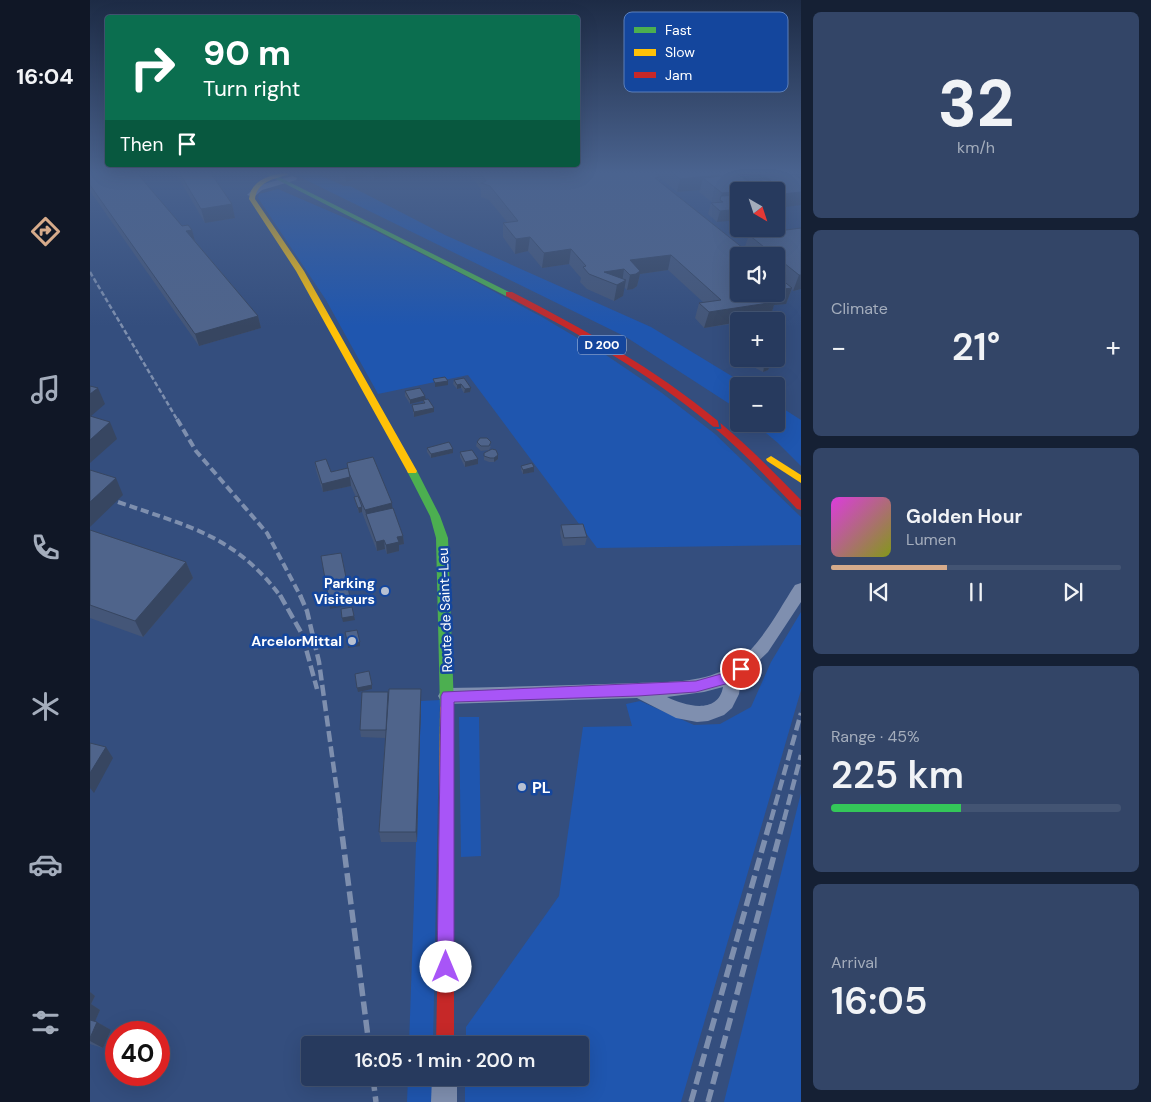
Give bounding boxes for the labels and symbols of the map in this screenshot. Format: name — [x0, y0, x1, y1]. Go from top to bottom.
legend — [624, 12, 788, 92]
text: Fast — [665, 21, 692, 39]
text: Slow — [665, 43, 695, 61]
text: Jam — [665, 66, 692, 84]
north arrow — [730, 182, 785, 238]
road number: D 200 — [578, 336, 626, 354]
one-way arrow — [713, 421, 722, 430]
street label: Route de Saint-Leu — [434, 547, 456, 673]
place label: Parking Visiteurs — [314, 574, 375, 608]
marker: Parking Visiteurs — [379, 585, 391, 597]
place label: ArcelorMittal — [251, 632, 342, 650]
marker: ArcelorMittal — [346, 635, 358, 647]
pin — [720, 648, 762, 690]
place label: PL — [532, 777, 551, 798]
marker: PL — [516, 781, 528, 793]
position arrow — [419, 940, 471, 992]
speed limit sign: 40 — [105, 1021, 170, 1086]

